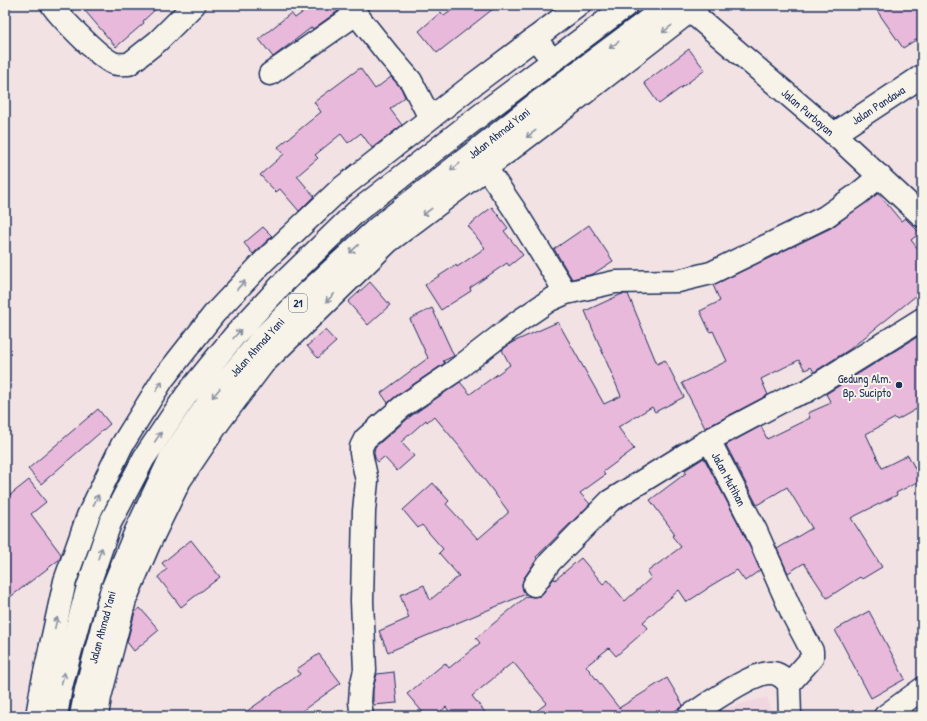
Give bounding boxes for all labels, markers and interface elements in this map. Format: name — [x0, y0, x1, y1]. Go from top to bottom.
one-way arrow — [661, 25, 672, 33]
one-way arrow — [608, 41, 619, 49]
street label: Jalan Pandawa — [848, 81, 908, 129]
street label: Jalan Purbayan — [778, 84, 838, 140]
street label: Jalan Ahmad Yani — [464, 103, 534, 163]
one-way arrow — [525, 130, 536, 138]
one-way arrow — [450, 162, 461, 171]
one-way arrow — [422, 208, 433, 217]
one-way arrow — [350, 244, 360, 253]
one-way arrow — [236, 280, 245, 291]
road number: 21 — [289, 294, 307, 312]
one-way arrow — [325, 294, 335, 303]
street label: Jalan Ahmad Yani — [226, 314, 288, 380]
one-way arrow — [232, 329, 241, 339]
place label: Gedung Alm. Bp. Sucipto — [838, 370, 891, 401]
marker: Gedung Alm. Bp. Sucipto — [894, 380, 904, 390]
one-way arrow — [155, 381, 163, 392]
one-way arrow — [211, 387, 220, 398]
one-way arrow — [154, 432, 162, 443]
street label: Jalan Mutihan — [708, 449, 750, 509]
one-way arrow — [93, 494, 100, 506]
one-way arrow — [97, 547, 104, 560]
street label: Jalan Ahmad Yani — [84, 589, 120, 665]
one-way arrow — [53, 617, 61, 630]
one-way arrow — [60, 672, 68, 685]

